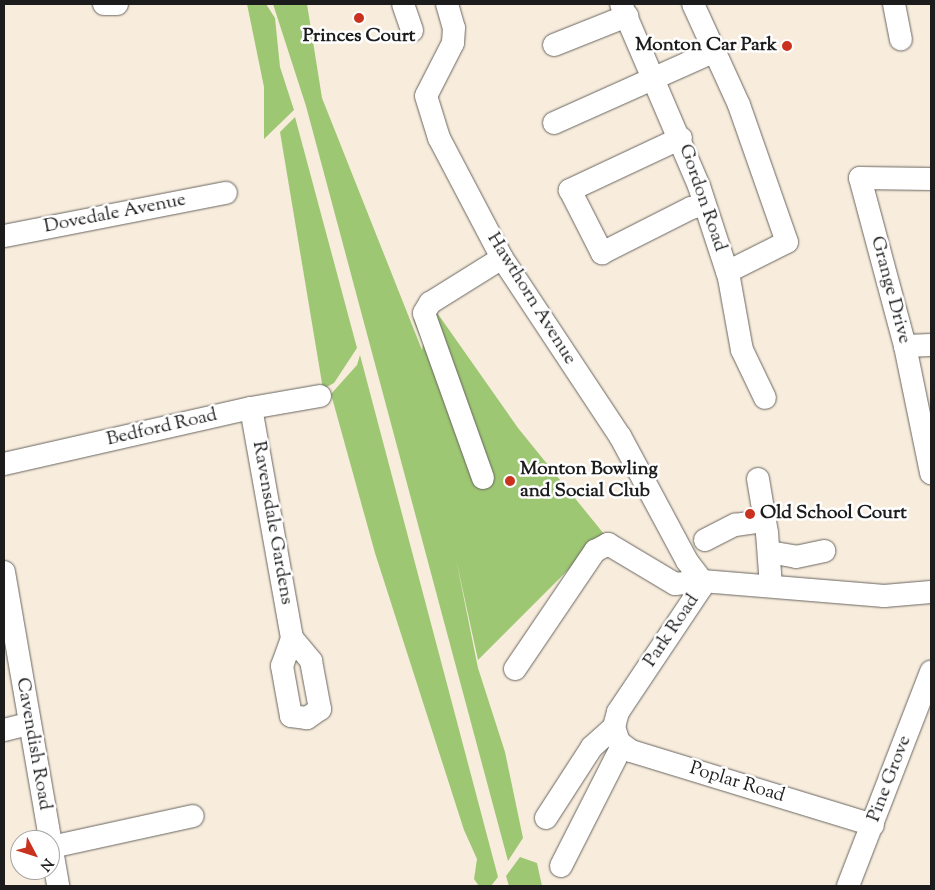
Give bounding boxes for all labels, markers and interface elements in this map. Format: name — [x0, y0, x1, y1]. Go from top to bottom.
marker: Princes Court — [353, 12, 365, 24]
place label: Princes Court — [303, 26, 415, 48]
place label: Monton Car Park — [635, 35, 777, 57]
marker: Monton Car Park — [781, 40, 793, 52]
street label: Gordon Road — [673, 141, 731, 255]
street label: Dovedale Avenue — [42, 189, 188, 239]
street label: Hawthorn Avenue — [481, 229, 581, 369]
street label: Grange Drive — [865, 234, 915, 346]
street label: Bedford Road — [105, 404, 219, 452]
street label: Ravensdale Gardens — [246, 439, 298, 607]
place label: Monton Bowling and Social Club — [520, 459, 658, 503]
marker: Monton Bowling and Social Club — [504, 475, 516, 487]
place label: Old School Court — [760, 503, 907, 525]
marker: Old School Court — [744, 508, 756, 520]
street label: Park Road — [639, 590, 705, 672]
street label: Cavendish Road — [10, 676, 56, 812]
street label: Pine Grove — [863, 733, 917, 825]
street label: Poplar Road — [687, 758, 787, 808]
north arrow — [10, 830, 60, 880]
text: N — [34, 853, 57, 875]

